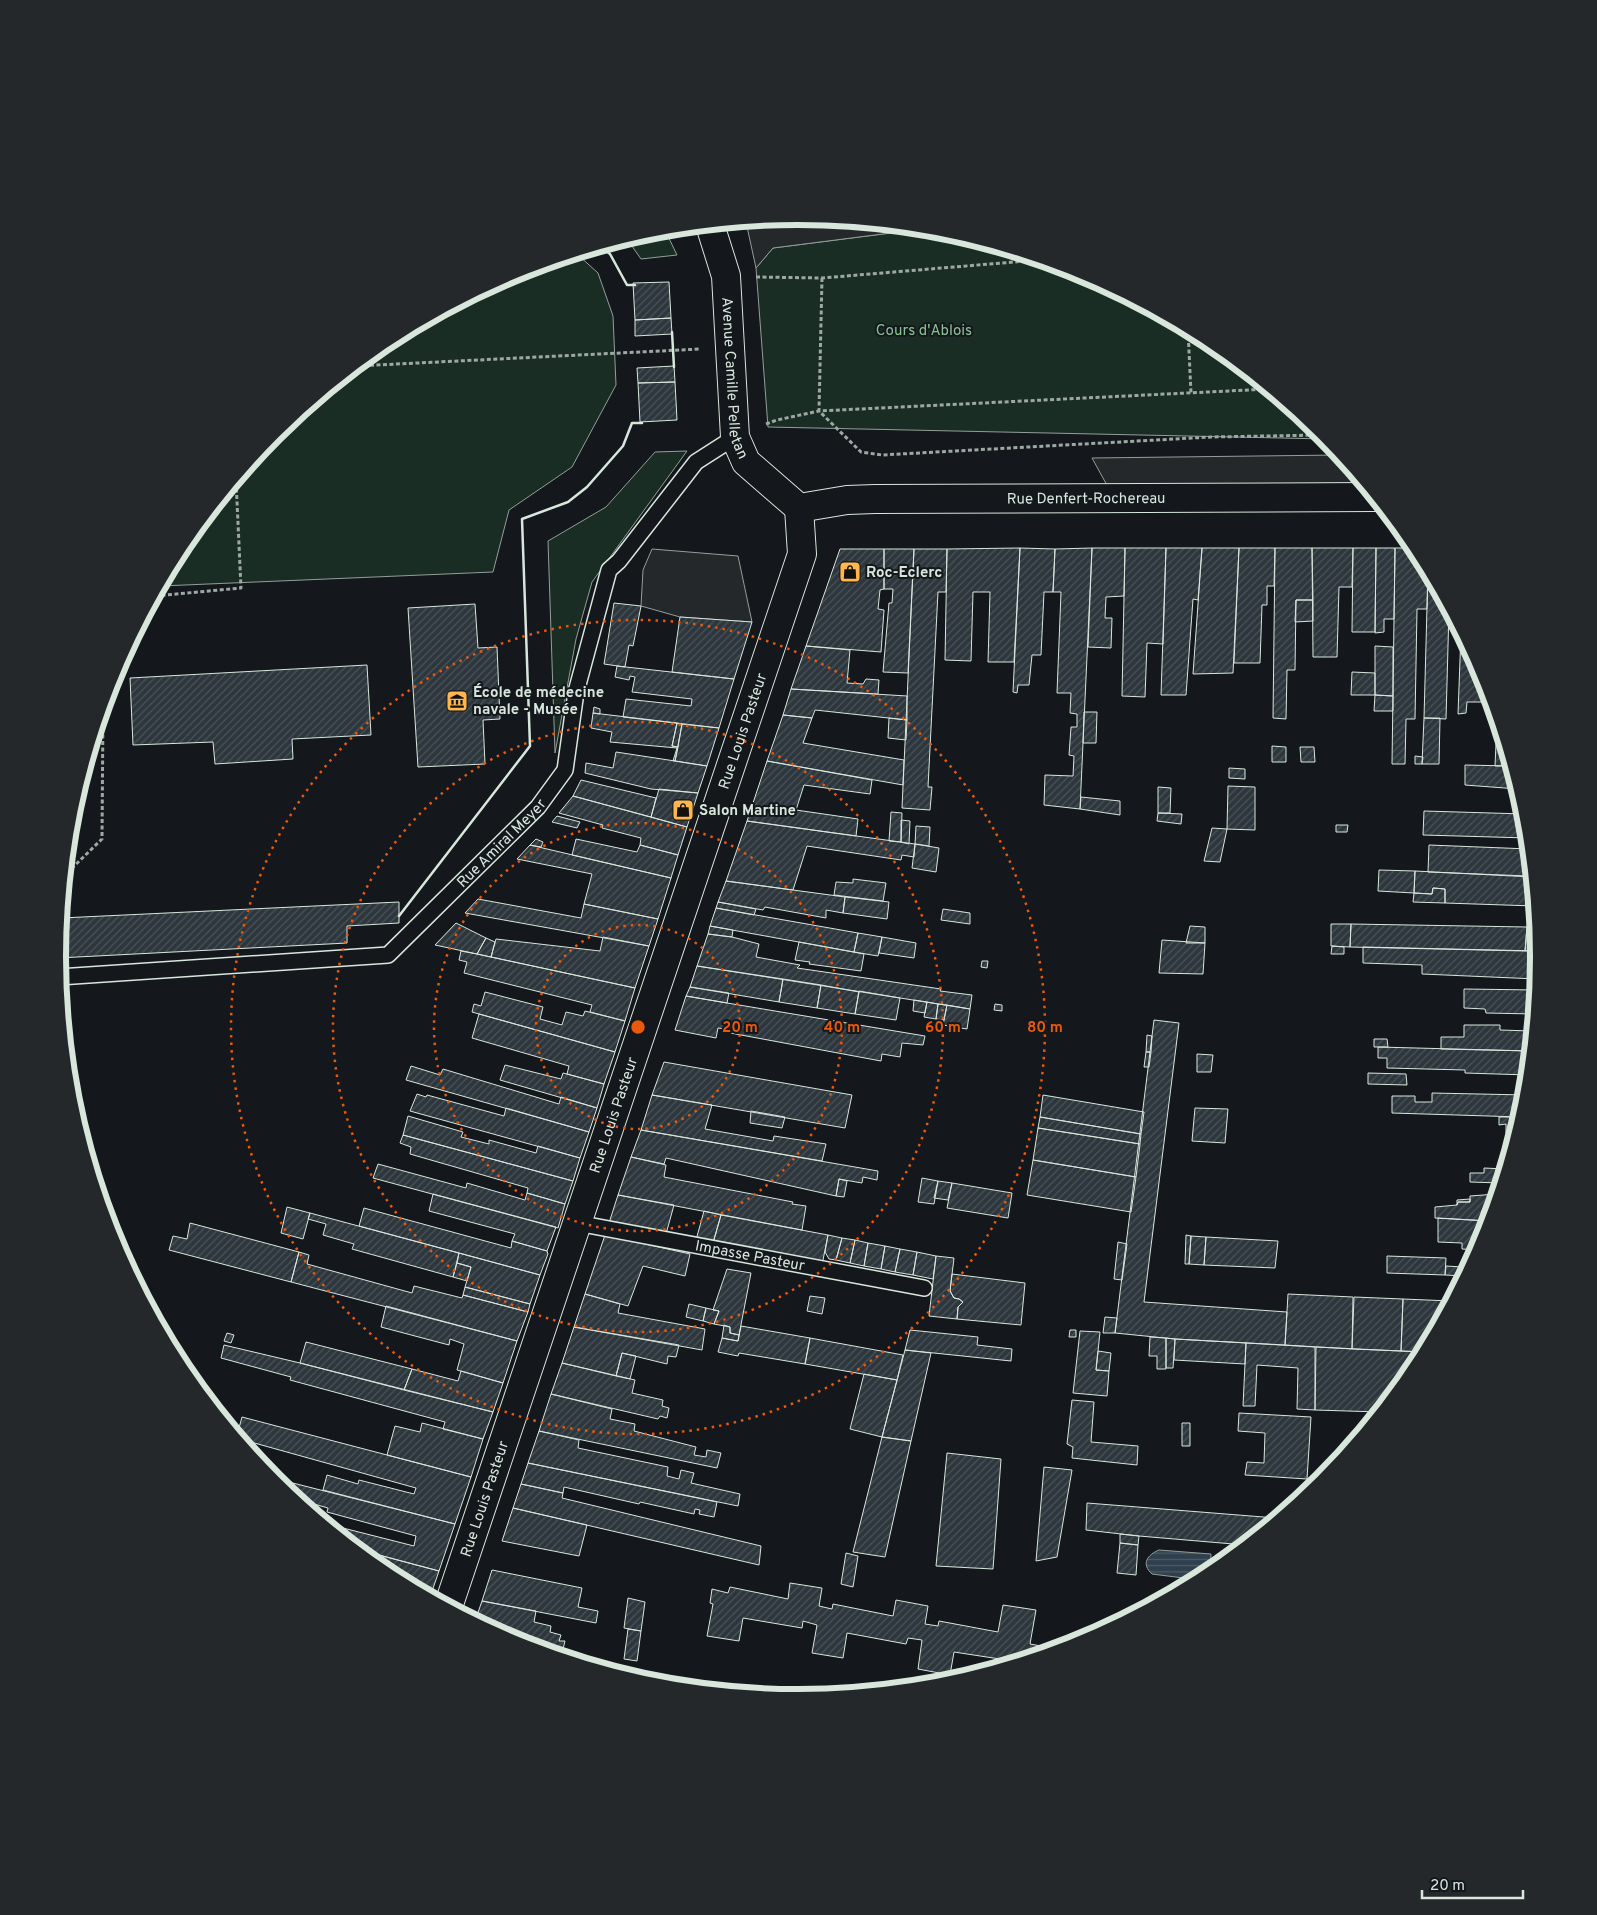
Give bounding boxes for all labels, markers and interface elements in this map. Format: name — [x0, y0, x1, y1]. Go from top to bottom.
street label: Avenue Camille Pelletan — [716, 297, 752, 462]
park label: Cours d'Ablois — [876, 322, 972, 341]
street label: Rue Denfert-Rochereau — [1007, 490, 1166, 509]
shop icon: Roc-Eclerc — [838, 560, 862, 584]
place label: Roc-Eclerc — [866, 564, 942, 583]
street label: Rue Louis Pasteur — [716, 671, 772, 792]
place label: École de médecine navale - Musée — [473, 683, 604, 720]
museum icon: École de médecine navale - Musée — [445, 689, 469, 713]
street label: Rue Amiral Meyer — [454, 796, 552, 893]
shop icon: Salon Martine — [671, 798, 695, 822]
place label: Salon Martine — [699, 802, 796, 821]
centre of rings — [629, 1018, 647, 1036]
text: 20 m — [722, 1019, 758, 1038]
text: 40 m — [824, 1019, 860, 1038]
text: 60 m — [925, 1019, 961, 1038]
text: 80 m — [1027, 1019, 1063, 1038]
street label: Rue Louis Pasteur — [586, 1055, 643, 1176]
street label: Impasse Pasteur — [693, 1237, 806, 1276]
street label: Rue Louis Pasteur — [457, 1439, 514, 1560]
scale bar — [1422, 1868, 1523, 1900]
text: 20 m — [1430, 1877, 1465, 1896]

